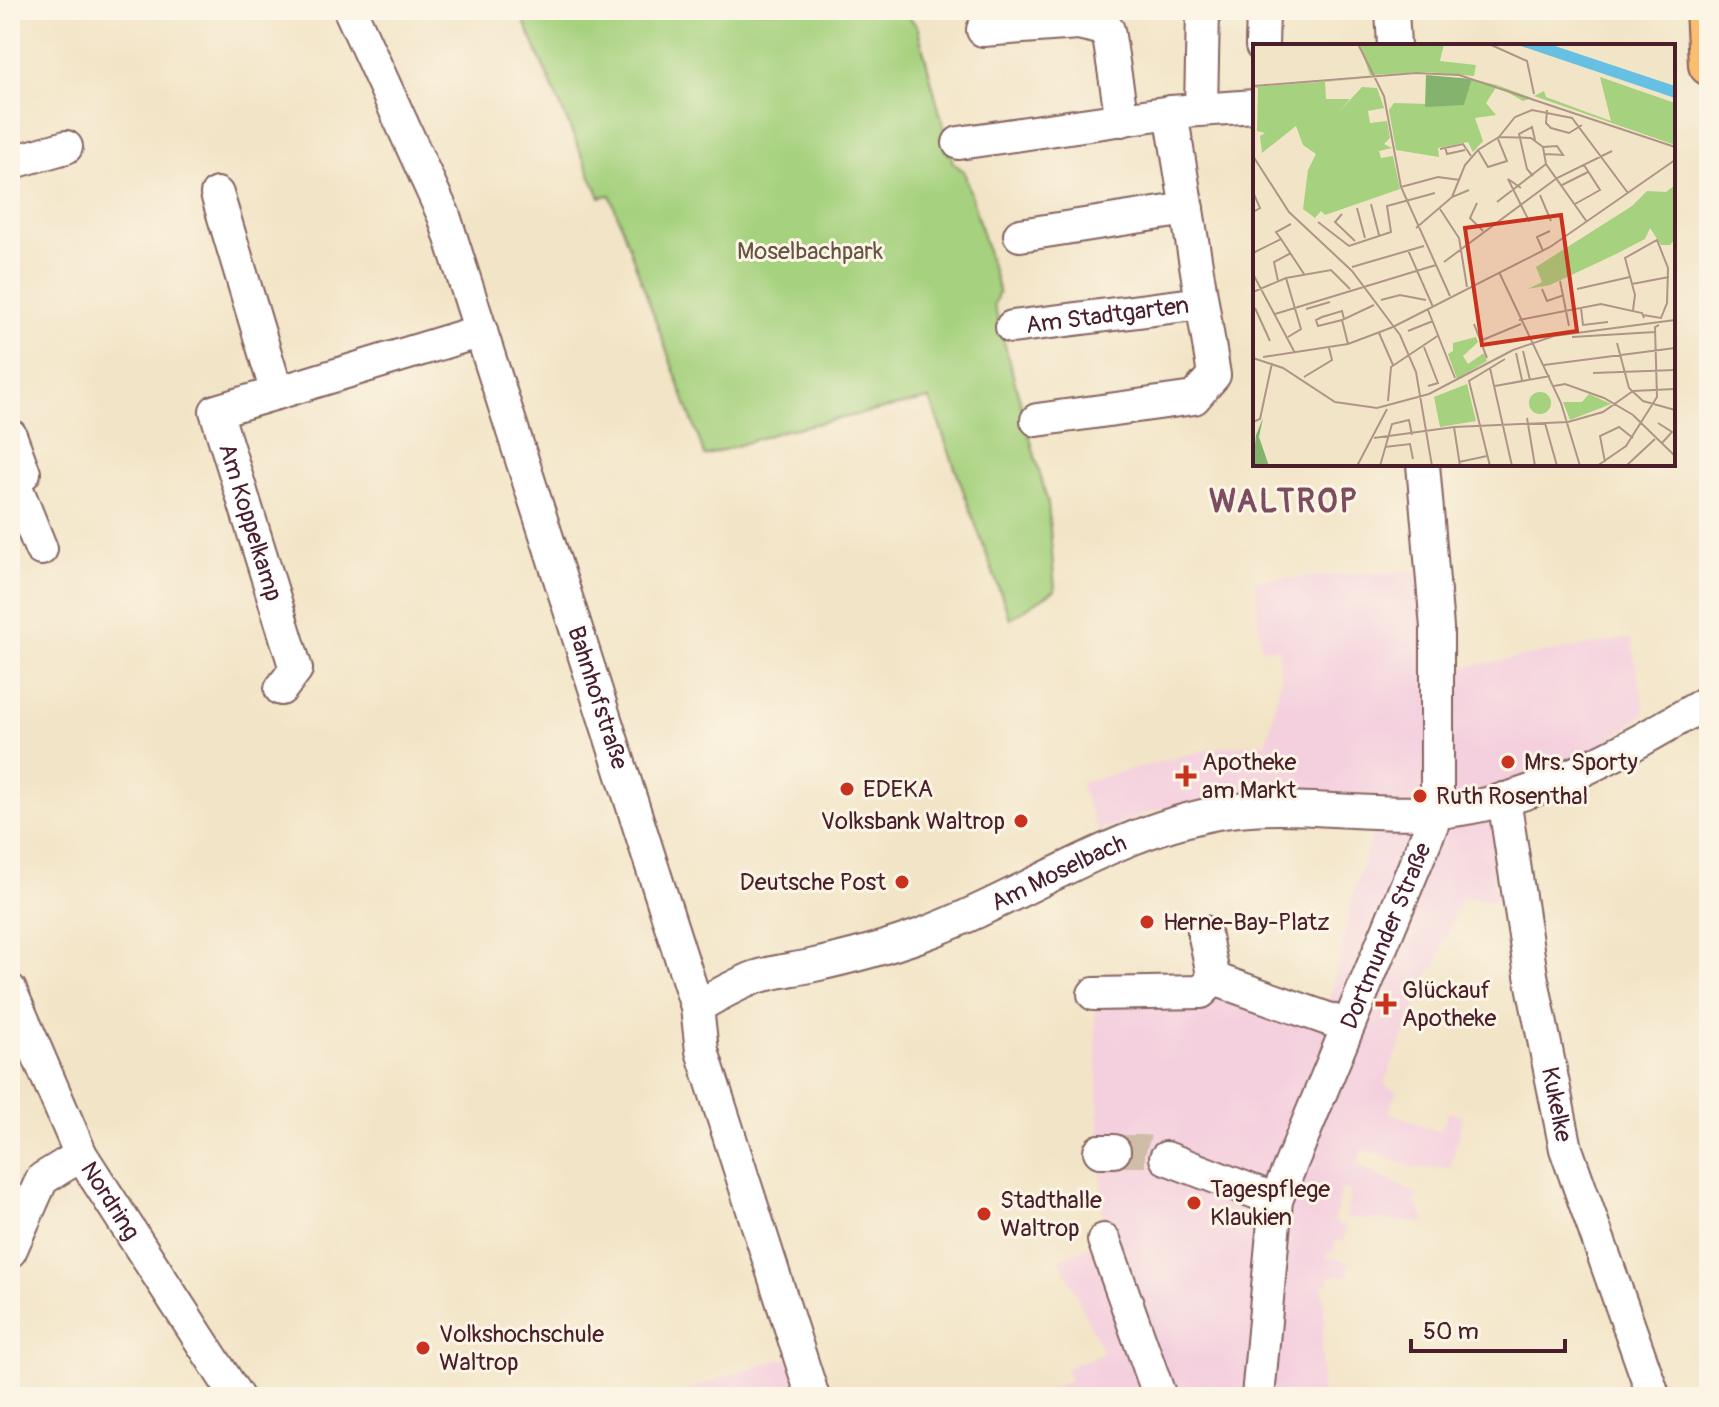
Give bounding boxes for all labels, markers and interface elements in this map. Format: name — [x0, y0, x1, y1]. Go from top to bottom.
inset map — [1253, 44, 1675, 466]
park label: Moselbachpark — [737, 237, 883, 266]
street label: Am Stadtgarten — [1024, 291, 1191, 340]
street label: Am Koppelkamp — [212, 440, 288, 605]
district label: WALTROP — [1209, 482, 1359, 522]
street label: Bahnhofstraße — [561, 622, 634, 773]
place label: Apotheke am Markt — [1202, 748, 1297, 805]
place label: Mrs. Sporty — [1524, 748, 1638, 777]
marker: Mrs. Sporty — [1499, 753, 1517, 771]
marker: Apotheke am Markt — [1177, 767, 1195, 785]
place label: EDEKA — [863, 775, 933, 804]
marker: EDEKA — [838, 780, 856, 798]
place label: Ruth Rosenthal — [1436, 782, 1588, 811]
marker: Ruth Rosenthal — [1411, 787, 1429, 805]
place label: Volksbank Waltrop — [821, 807, 1005, 836]
marker: Volksbank Waltrop — [1012, 812, 1030, 830]
street label: Am Moselbach — [987, 828, 1131, 918]
street label: Dortmunder Straße — [1335, 838, 1438, 1033]
place label: Deutsche Post — [740, 868, 886, 897]
marker: Deutsche Post — [893, 873, 911, 891]
place label: Herne-Bay-Platz — [1163, 908, 1330, 937]
marker: Herne-Bay-Platz — [1138, 913, 1156, 931]
place label: Glückauf Apotheke — [1402, 976, 1497, 1033]
marker: Glückauf Apotheke — [1377, 995, 1395, 1013]
street label: Kukelke — [1535, 1064, 1578, 1145]
street label: Nordring — [74, 1156, 146, 1246]
place label: Tagespflege Klaukien — [1210, 1175, 1330, 1232]
place label: Stadthalle Waltrop — [1000, 1186, 1102, 1243]
marker: Tagespflege Klaukien — [1185, 1194, 1203, 1212]
marker: Stadthalle Waltrop — [975, 1205, 993, 1223]
scale bar — [1411, 1303, 1565, 1353]
text: 50 m — [1423, 1317, 1479, 1346]
place label: Volkshochschule Waltrop — [439, 1320, 604, 1377]
marker: Volkshochschule Waltrop — [414, 1339, 432, 1357]

